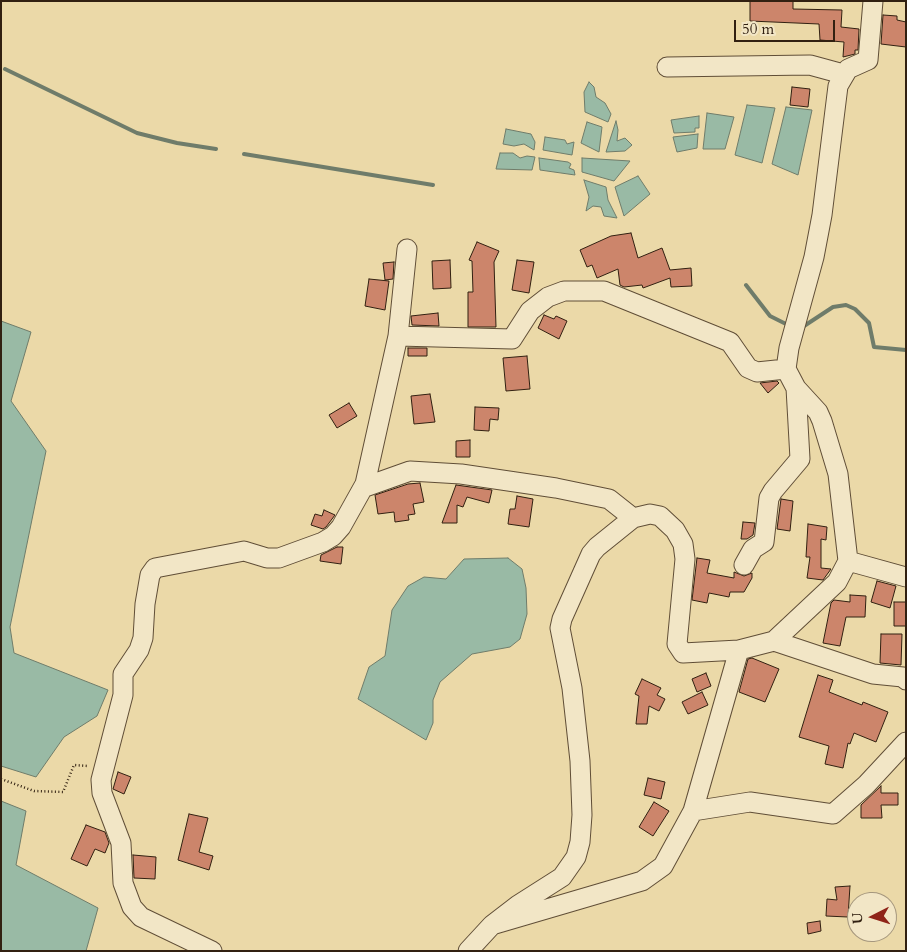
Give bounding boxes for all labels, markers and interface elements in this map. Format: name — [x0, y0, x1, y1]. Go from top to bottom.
scale bar — [737, 10, 838, 42]
text: 50 m — [742, 19, 774, 39]
north arrow — [847, 892, 897, 942]
text: U — [848, 912, 868, 925]

